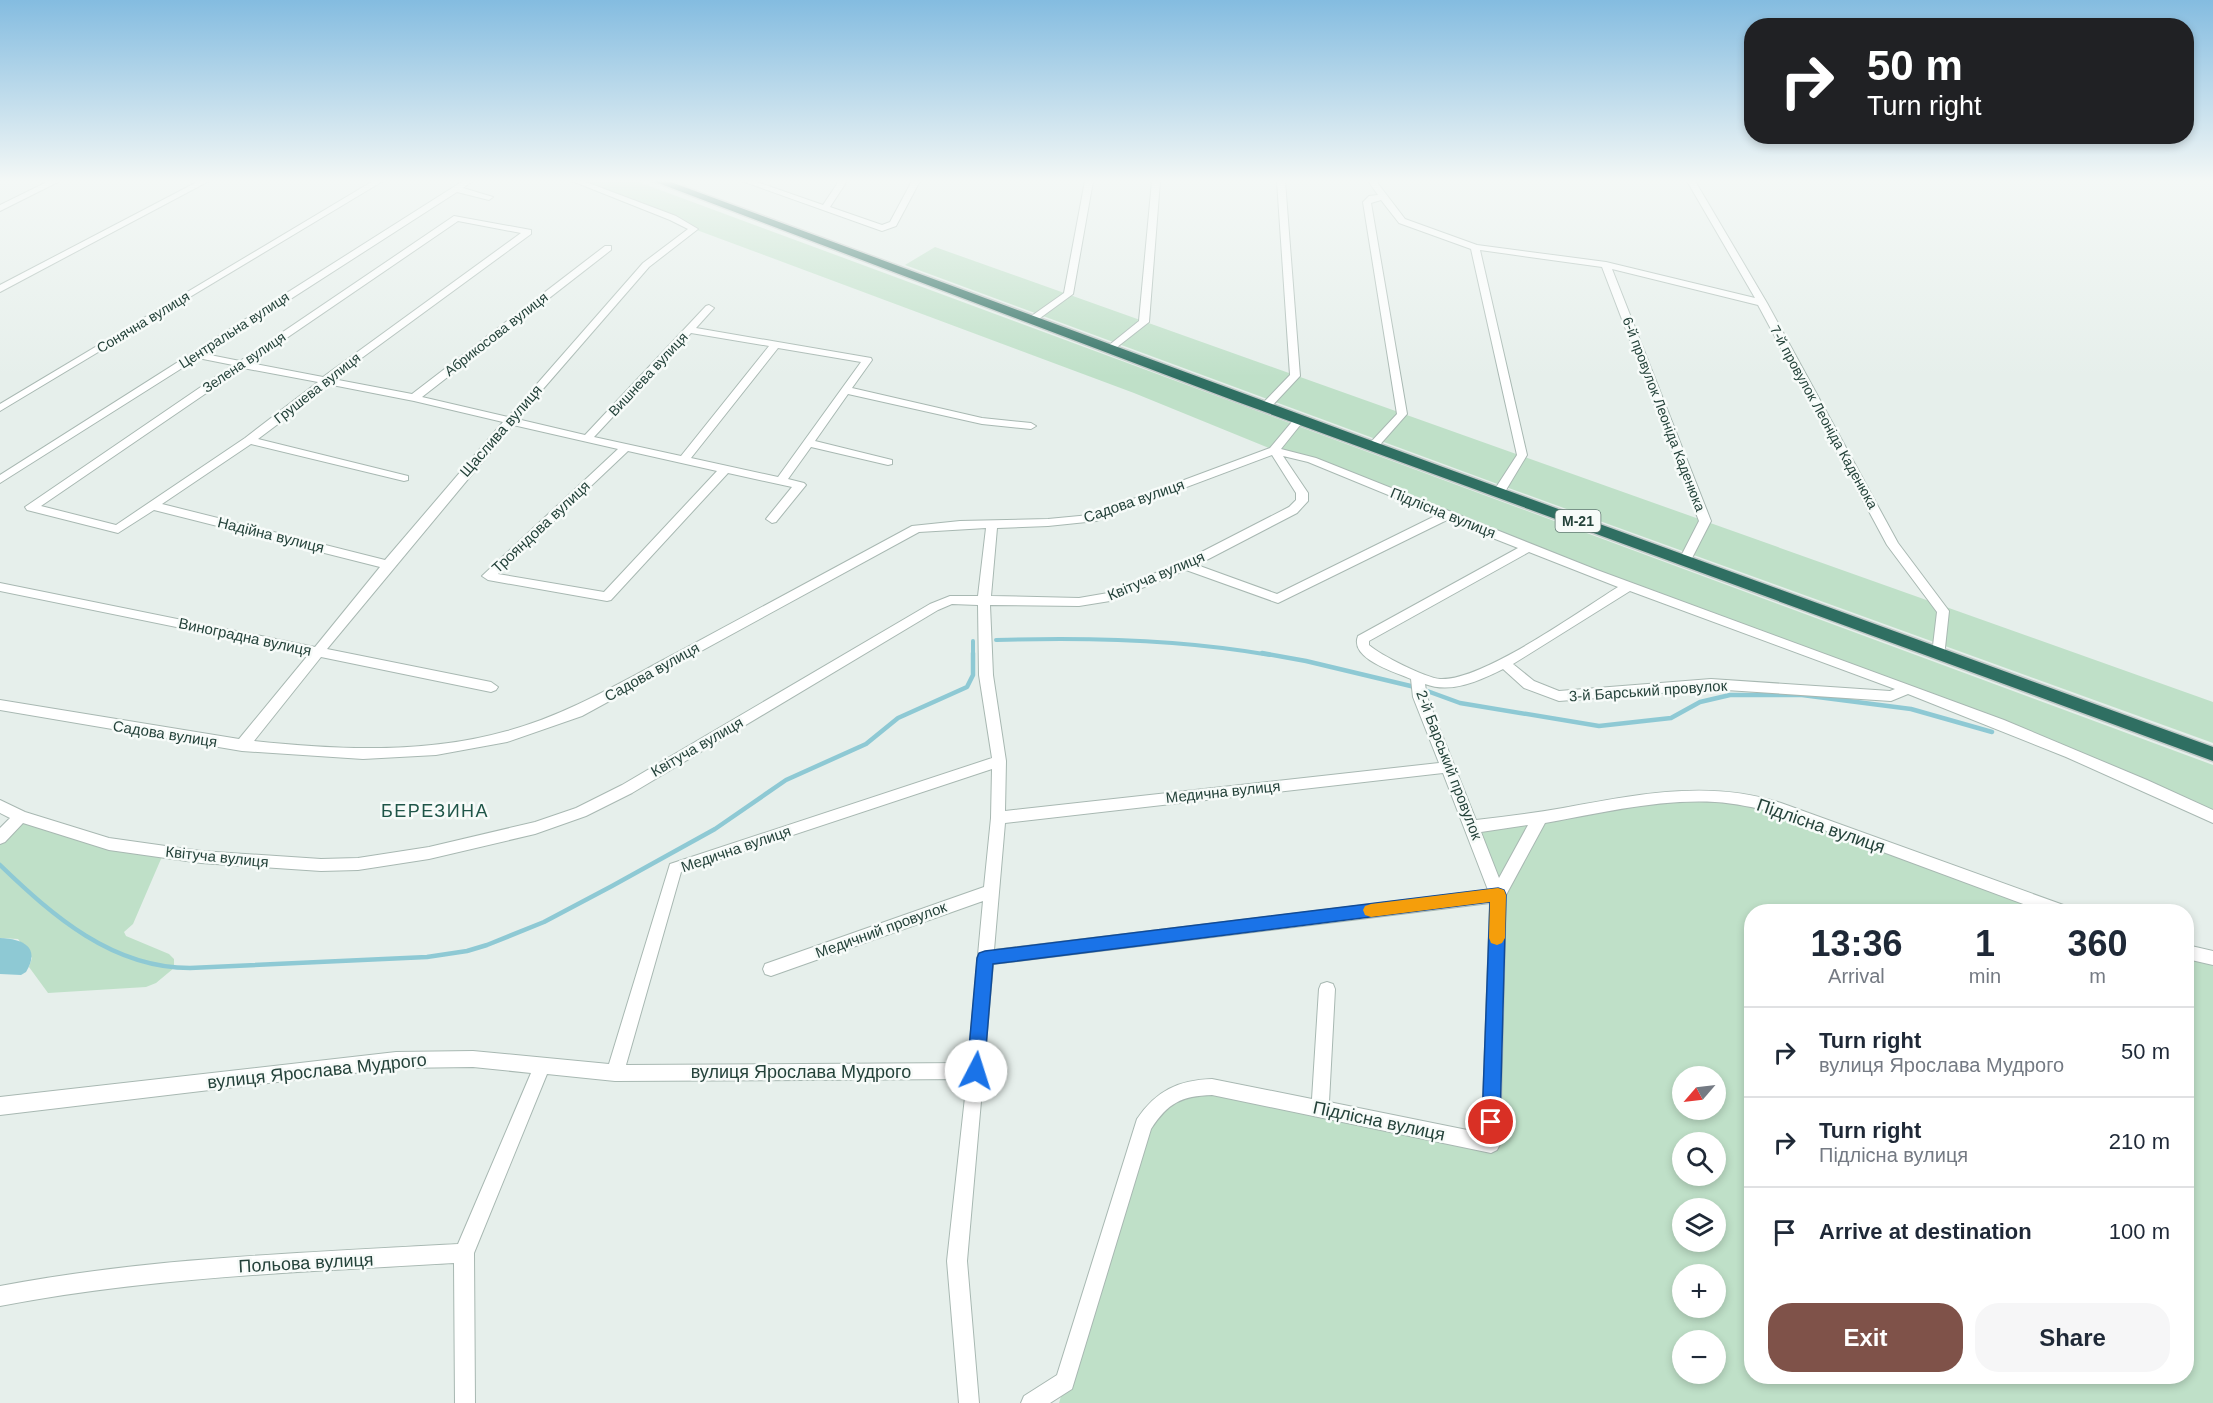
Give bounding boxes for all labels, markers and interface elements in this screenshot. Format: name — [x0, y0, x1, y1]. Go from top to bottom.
icon: right — [1768, 42, 1846, 120]
text: 50 m — [1867, 42, 1963, 89]
text: Turn right — [1867, 91, 1982, 121]
street label: Сонячна вулиця — [94, 288, 192, 356]
street label: Центральна вулиця — [176, 288, 292, 372]
street label: Абрикосова вулиця — [441, 289, 551, 379]
street label: 6-й провулок Леоніда Каденюка — [1619, 314, 1709, 514]
street label: 7-й провулок Леоніда Каденюка — [1767, 323, 1881, 512]
street label: Зелена вулиця — [199, 328, 289, 396]
street label: Вишнева вулиця — [605, 329, 691, 419]
street label: Грушева вулиця — [271, 349, 363, 427]
street label: Щаслива вулиця — [456, 381, 545, 480]
street label: Садова вулиця — [1081, 475, 1186, 526]
street label: Трояндова вулиця — [488, 477, 593, 576]
street label: Підлісна вулиця — [1388, 484, 1498, 541]
road number: М-21 — [1556, 510, 1600, 532]
street label: Надійна вулиця — [216, 513, 326, 556]
street label: Квітуча вулиця — [1105, 547, 1207, 604]
street label: Виноградна вулиця — [177, 614, 313, 659]
street label: Садова вулиця — [602, 639, 702, 705]
street label: 3-й Барський провулок — [1568, 676, 1728, 705]
street label: 2-й Барський провулок — [1413, 688, 1486, 842]
street label: Квітуча вулиця — [648, 713, 746, 780]
street label: Садова вулиця — [112, 717, 218, 750]
street label: Медична вулиця — [1165, 777, 1281, 806]
street label: Підлісна вулиця — [1754, 795, 1888, 857]
district label: БЕРЕЗИНА — [381, 801, 489, 821]
street label: Медична вулиця — [679, 822, 793, 875]
street label: Квітуча вулиця — [165, 843, 269, 870]
street label: Медичний провулок — [813, 898, 949, 961]
text: 13:36 — [1810, 923, 1902, 964]
text: 1 — [1975, 923, 1995, 964]
text: 360 — [2067, 923, 2128, 964]
text: Arrival — [1828, 965, 1885, 987]
text: min — [1969, 965, 2001, 987]
text: m — [2089, 965, 2106, 987]
text: Turn right — [1819, 1028, 1921, 1053]
icon: right — [1768, 1036, 1801, 1069]
position arrow — [944, 1039, 1008, 1103]
text: 50 m — [2121, 1039, 2170, 1064]
street label: вулиця Ярослава Мудрого — [206, 1050, 428, 1092]
text: вулиця Ярослава Мудрого — [1819, 1054, 2064, 1076]
street label: вулиця Ярослава Мудрого — [691, 1062, 911, 1082]
north arrow — [1672, 1066, 1726, 1120]
map controls — [1672, 1066, 1726, 1384]
pin — [1465, 1096, 1516, 1147]
street label: Підлісна вулиця — [1311, 1097, 1447, 1145]
icon: arrive — [1474, 1105, 1507, 1138]
text: Turn right — [1819, 1118, 1921, 1143]
icon: right — [1768, 1126, 1801, 1159]
text: 210 m — [2109, 1129, 2170, 1154]
button: search — [1672, 1132, 1726, 1186]
text: Підлісна вулиця — [1819, 1144, 1968, 1166]
button: layers — [1672, 1198, 1726, 1252]
icon: arrive — [1768, 1216, 1801, 1249]
text: Arrive at destination — [1819, 1219, 2032, 1244]
text: 100 m — [2109, 1219, 2170, 1244]
street label: Польова вулиця — [238, 1249, 374, 1277]
button: + — [1672, 1264, 1726, 1318]
button: Exit — [1768, 1303, 1963, 1372]
button: Share — [1975, 1303, 2170, 1372]
button: − — [1672, 1330, 1726, 1384]

